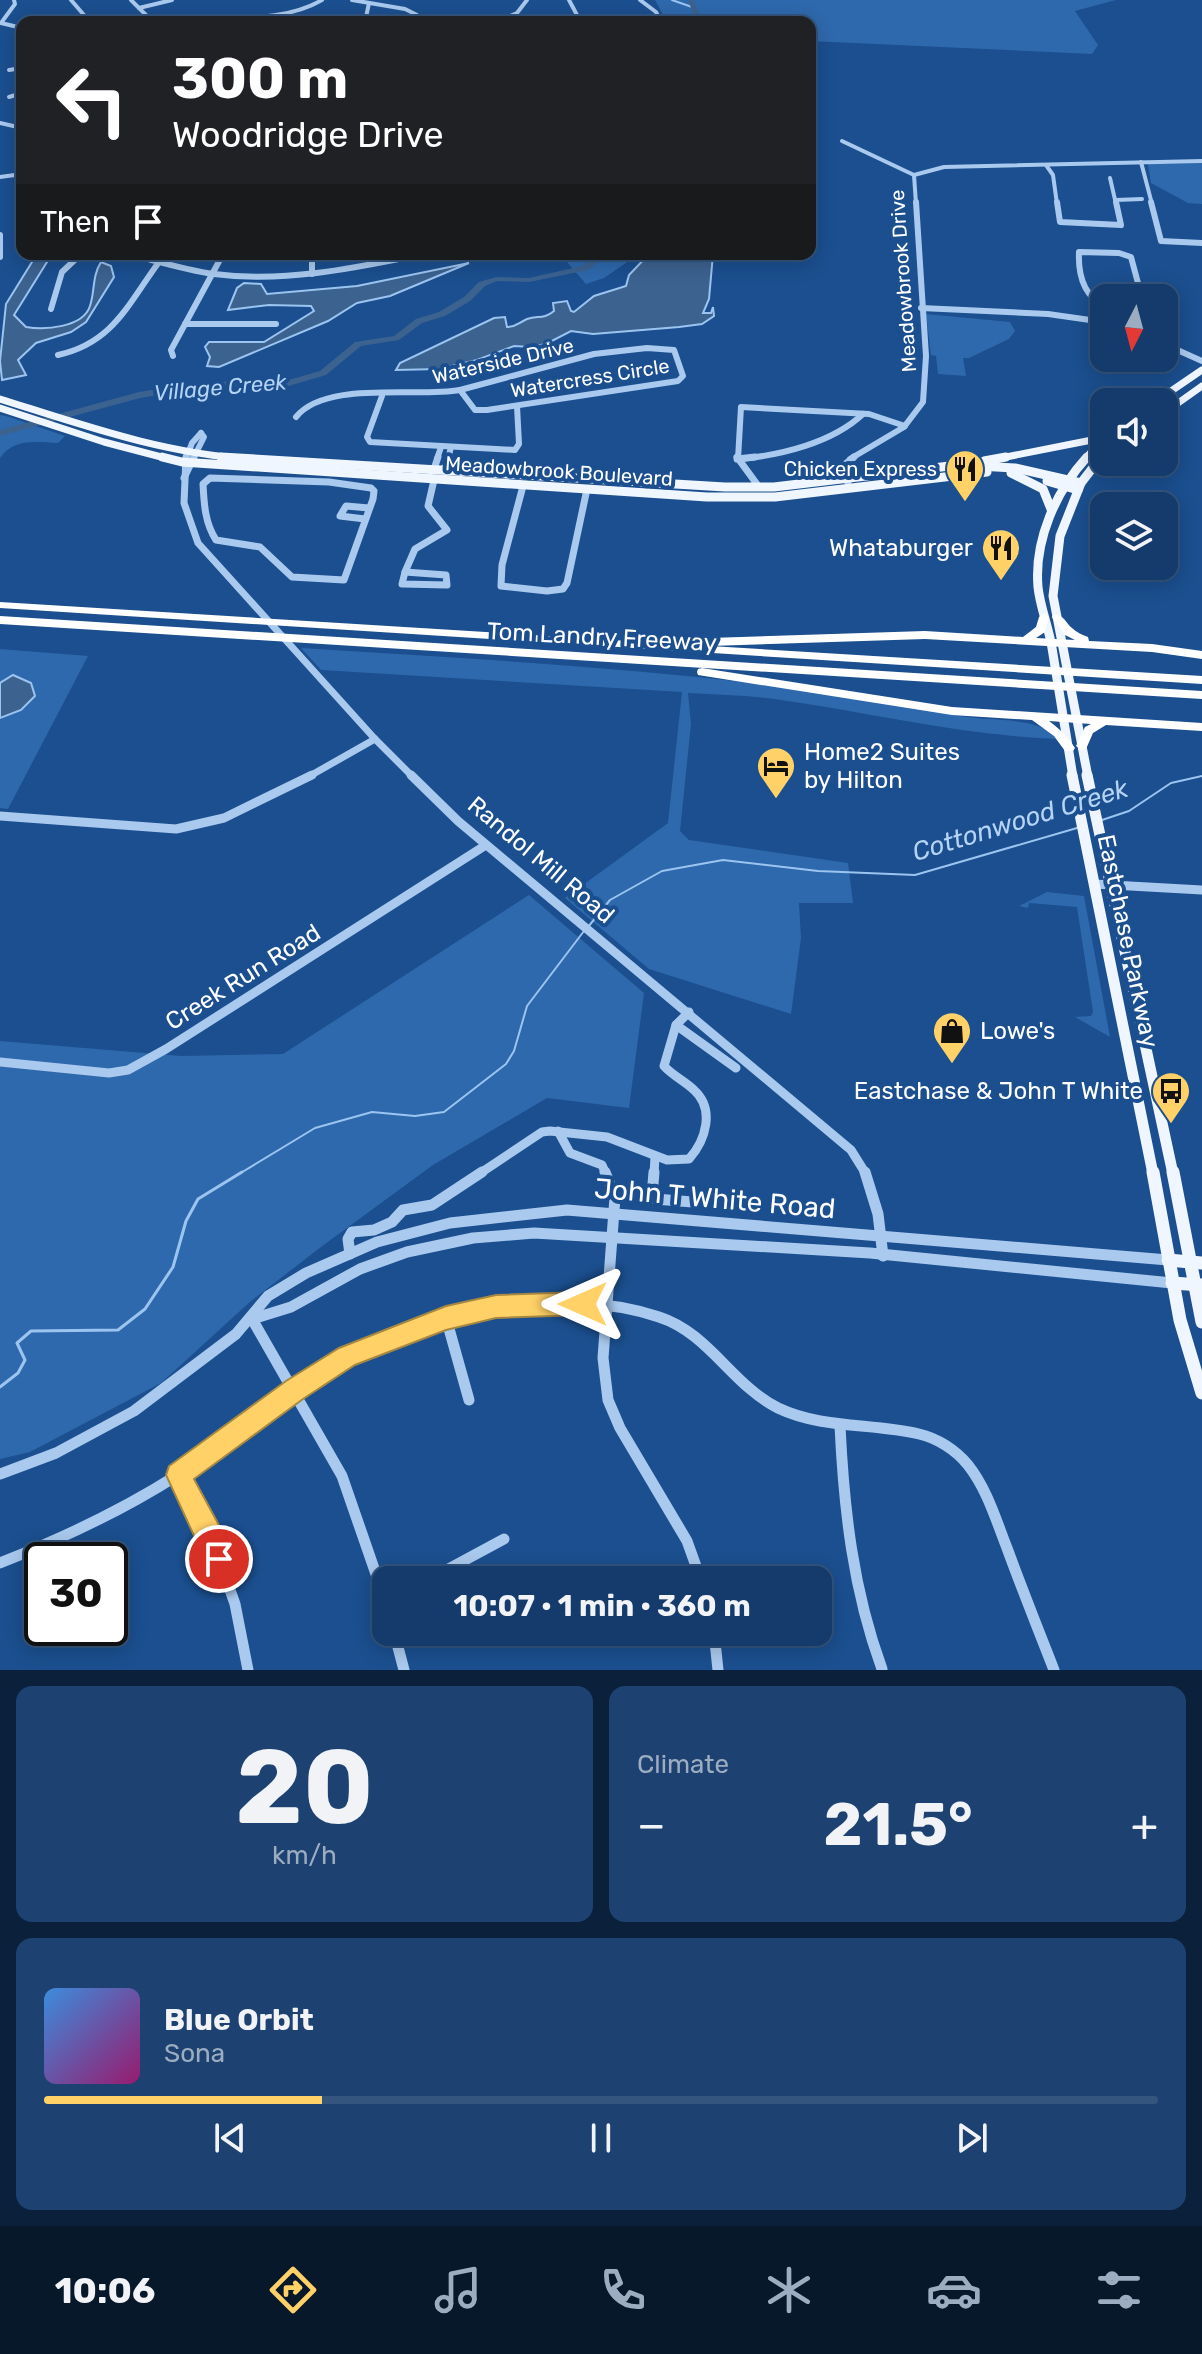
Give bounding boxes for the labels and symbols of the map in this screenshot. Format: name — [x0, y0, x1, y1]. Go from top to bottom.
street label: Meadowbrook Drive — [885, 189, 921, 373]
north arrow — [1090, 284, 1178, 372]
street label: Waterside Drive — [430, 333, 576, 389]
street label: Watercress Circle — [509, 354, 671, 402]
water label: Village Creek — [153, 368, 288, 407]
restaurant icon: Chicken Express — [944, 448, 986, 503]
street label: Meadowbrook Boulevard — [444, 451, 674, 491]
place label: Chicken Express — [784, 457, 937, 481]
restaurant icon: Whataburger — [980, 527, 1022, 582]
place label: Whataburger — [829, 534, 973, 562]
street label: Tom Landry Freeway — [486, 617, 718, 657]
place label: Home2 Suites by Hilton — [804, 738, 960, 794]
hotel icon: Home2 Suites by Hilton — [755, 745, 797, 800]
water label: Cottonwood Creek — [909, 773, 1132, 868]
street label: Randol Mill Road — [462, 791, 620, 929]
street label: Eastchase Parkway — [1092, 832, 1164, 1050]
street label: Creek Run Road — [160, 918, 326, 1036]
shop icon: Lowe's — [931, 1010, 973, 1065]
place label: Lowe's — [980, 1017, 1055, 1045]
bus stop icon: Eastchase & John T White — [1150, 1070, 1192, 1125]
place label: Eastchase & John T White — [854, 1077, 1143, 1105]
street label: John T White Road — [593, 1172, 837, 1225]
position arrow — [541, 1262, 625, 1346]
pin — [185, 1525, 253, 1593]
speed limit sign: 30 — [24, 1542, 128, 1646]

